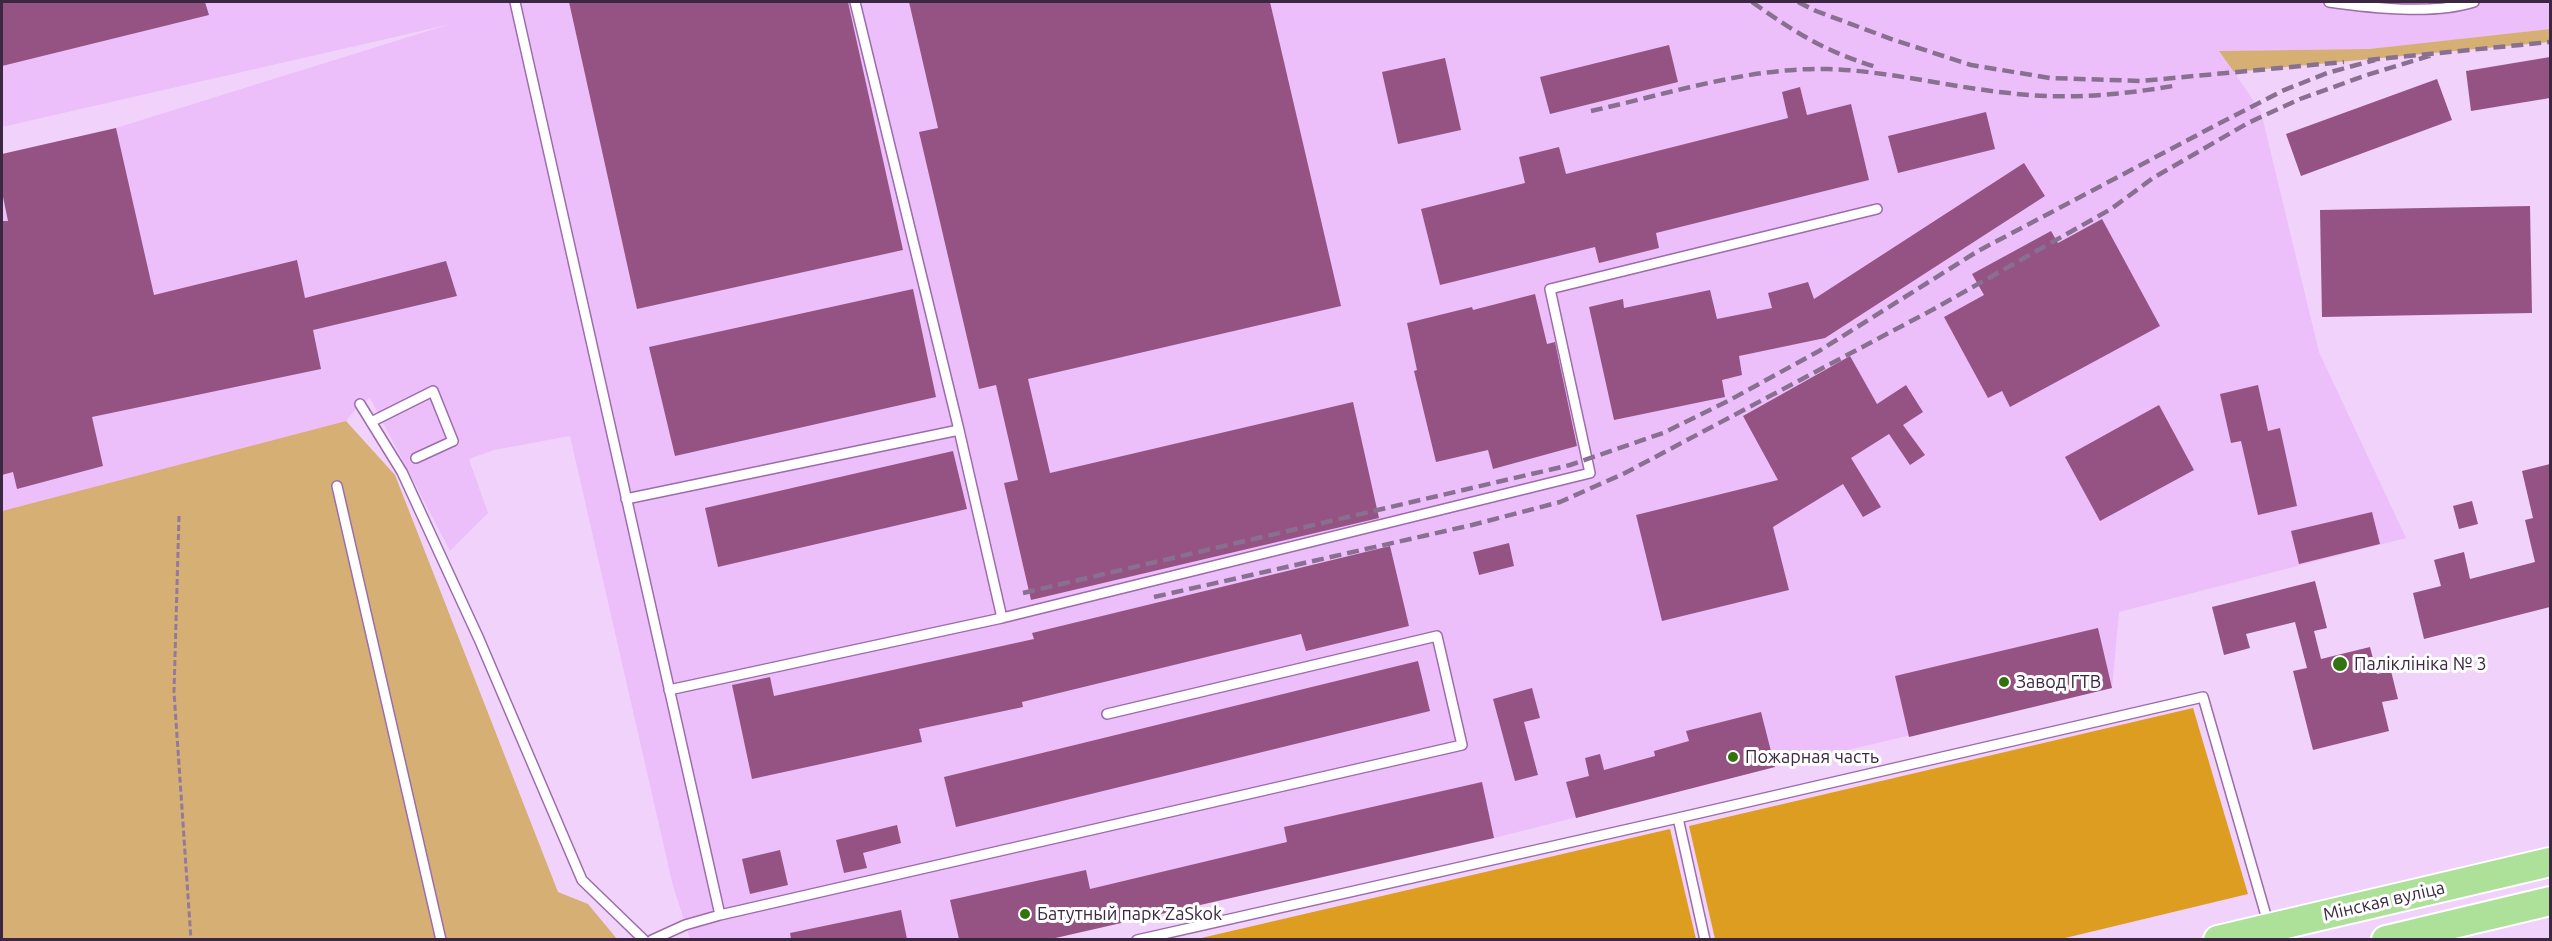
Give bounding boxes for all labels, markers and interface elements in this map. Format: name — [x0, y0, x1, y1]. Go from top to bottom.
place label: Паліклініка № 3 — [2354, 653, 2487, 675]
marker: Паліклініка № 3 — [2331, 655, 2349, 673]
place label: Завод ГТВ — [2016, 671, 2101, 693]
marker: Завод ГТВ — [1997, 675, 2011, 689]
place label: Пожарная часть — [1745, 746, 1879, 768]
marker: Пожарная часть — [1726, 750, 1740, 764]
street label: Мінская вуліца — [2321, 877, 2447, 925]
place label: Батутный парк ZaSkok — [1037, 903, 1222, 925]
marker: Батутный парк ZaSkok — [1018, 907, 1032, 921]

